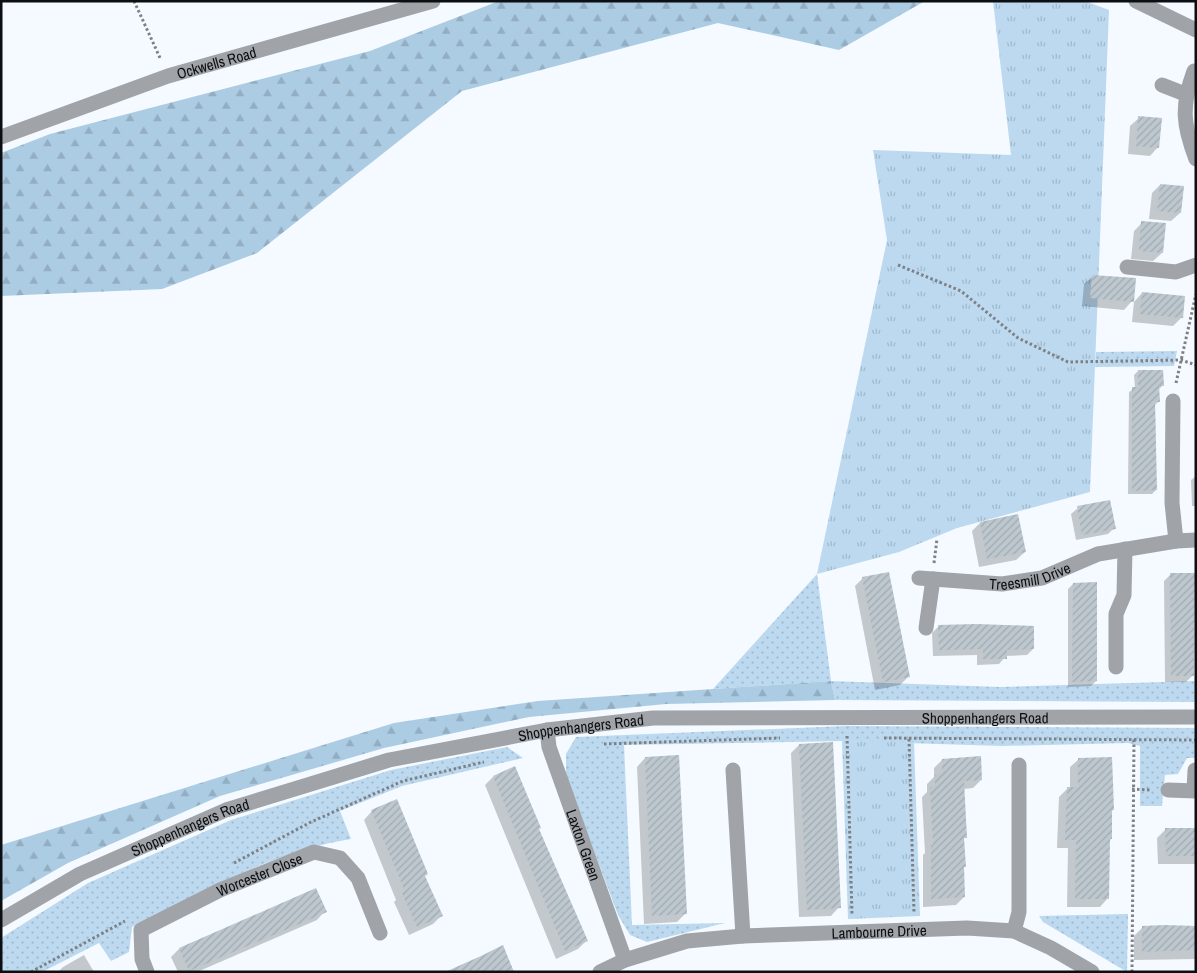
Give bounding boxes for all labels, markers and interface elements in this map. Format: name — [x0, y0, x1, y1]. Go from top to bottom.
street label: Ockwells Road — [174, 41, 259, 84]
street label: Treesmill Drive — [989, 557, 1074, 595]
street label: Shoppenhangers Road — [922, 707, 1048, 728]
street label: Shoppenhangers Road — [516, 709, 645, 746]
street label: Shoppenhangers Road — [127, 793, 252, 861]
street label: Laxton Green — [561, 806, 606, 883]
street label: Worcester Close — [213, 847, 306, 901]
street label: Lambourne Drive — [831, 919, 927, 943]

